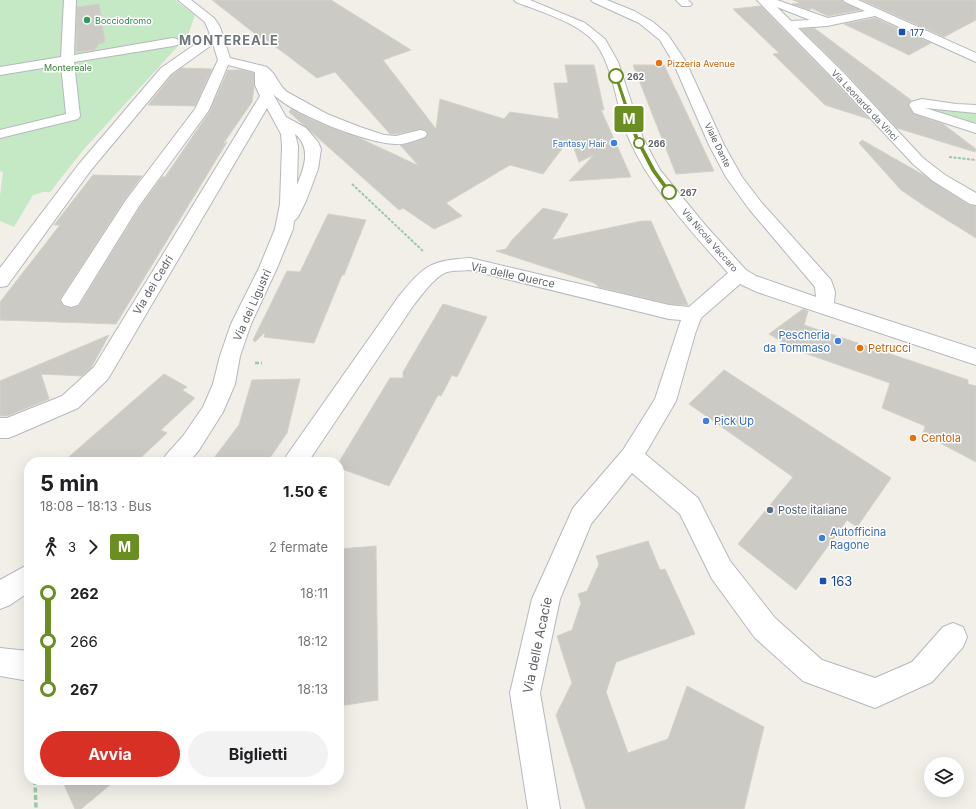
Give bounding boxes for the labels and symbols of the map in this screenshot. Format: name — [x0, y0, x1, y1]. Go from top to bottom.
marker: Bocciodromo — [82, 15, 92, 25]
place label: Bocciodromo — [95, 15, 152, 26]
marker: 177 — [897, 27, 907, 37]
place label: 177 — [910, 27, 924, 38]
district label: MONTEREALE — [179, 32, 279, 48]
marker: Pizzeria Avenue — [654, 58, 664, 68]
place label: Pizzeria Avenue — [667, 58, 735, 69]
park label: Montereale — [44, 62, 92, 73]
street label: Via Leonardo da Vinci — [829, 67, 901, 143]
marker: 262 — [608, 68, 624, 84]
place label: 262 — [627, 71, 645, 82]
line badge: M — [616, 106, 642, 132]
street label: Viale Dante — [702, 121, 734, 169]
marker: 266 — [633, 137, 645, 149]
place label: Fantasy Hair — [553, 138, 607, 149]
marker: Fantasy Hair — [609, 138, 619, 148]
place label: 266 — [648, 138, 666, 149]
marker: 267 — [661, 184, 677, 200]
place label: 267 — [680, 187, 697, 198]
street label: Via Nicola Vaccaro — [680, 206, 740, 274]
street label: Via dei Cedri — [130, 253, 176, 317]
street label: Via delle Querce — [470, 259, 556, 291]
street label: Via dei Ligustri — [230, 267, 274, 343]
place label: Pescheria da Tommaso — [763, 328, 830, 355]
marker: Pescheria da Tommaso — [833, 336, 843, 346]
place label: Petrucci — [868, 341, 911, 355]
marker: Petrucci — [855, 343, 865, 353]
place label: Pick Up — [714, 414, 754, 428]
marker: Pick Up — [701, 416, 711, 426]
place label: Centola — [921, 431, 961, 445]
marker: Centola — [908, 433, 918, 443]
place label: Poste italiane — [778, 503, 847, 517]
marker: Poste italiane — [765, 505, 775, 515]
place label: Autofficina Ragone — [830, 525, 886, 552]
marker: Autofficina Ragone — [817, 533, 827, 543]
place label: 163 — [831, 573, 852, 589]
marker: 163 — [818, 576, 828, 586]
street label: Via delle Acacie — [519, 595, 555, 695]

